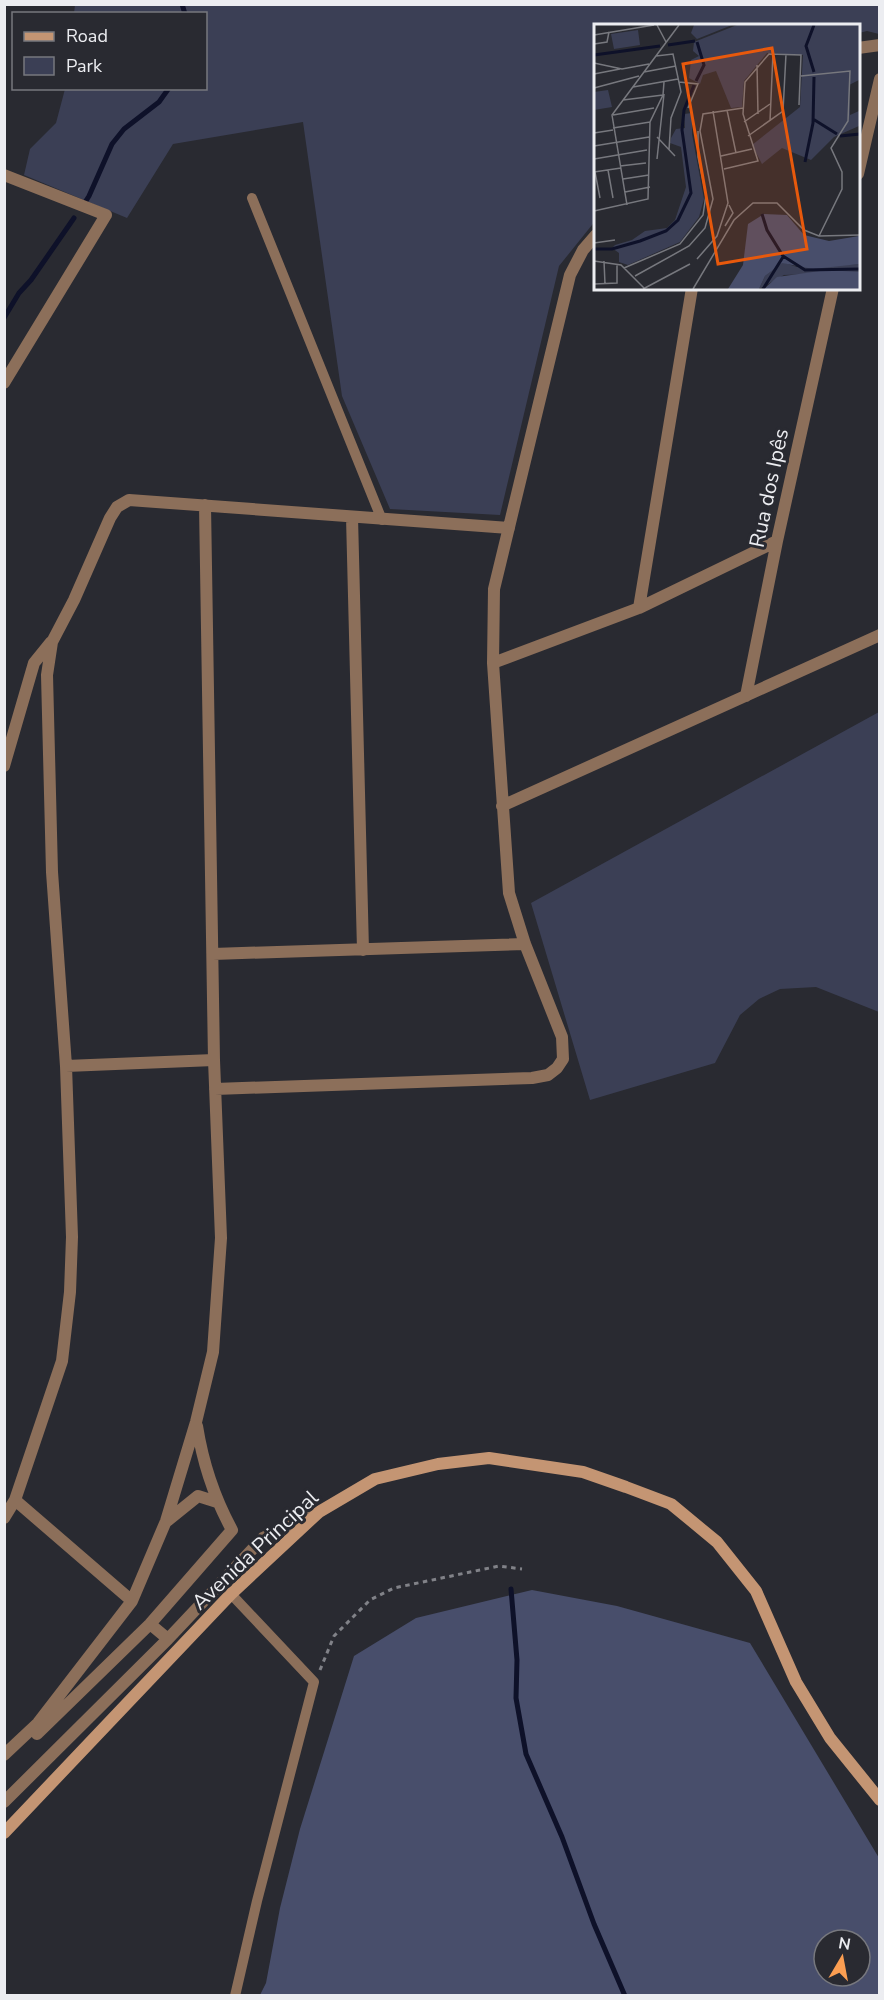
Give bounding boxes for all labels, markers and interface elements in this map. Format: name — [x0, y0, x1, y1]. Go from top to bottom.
legend — [12, 12, 207, 90]
text: Road — [66, 24, 108, 48]
inset map — [594, 24, 860, 290]
text: Park — [66, 54, 103, 78]
street label: Rua dos Ipês — [743, 426, 795, 550]
street label: Avenida Principal — [186, 1483, 325, 1616]
north arrow — [812, 1928, 872, 1988]
text: N — [837, 1932, 852, 1956]

